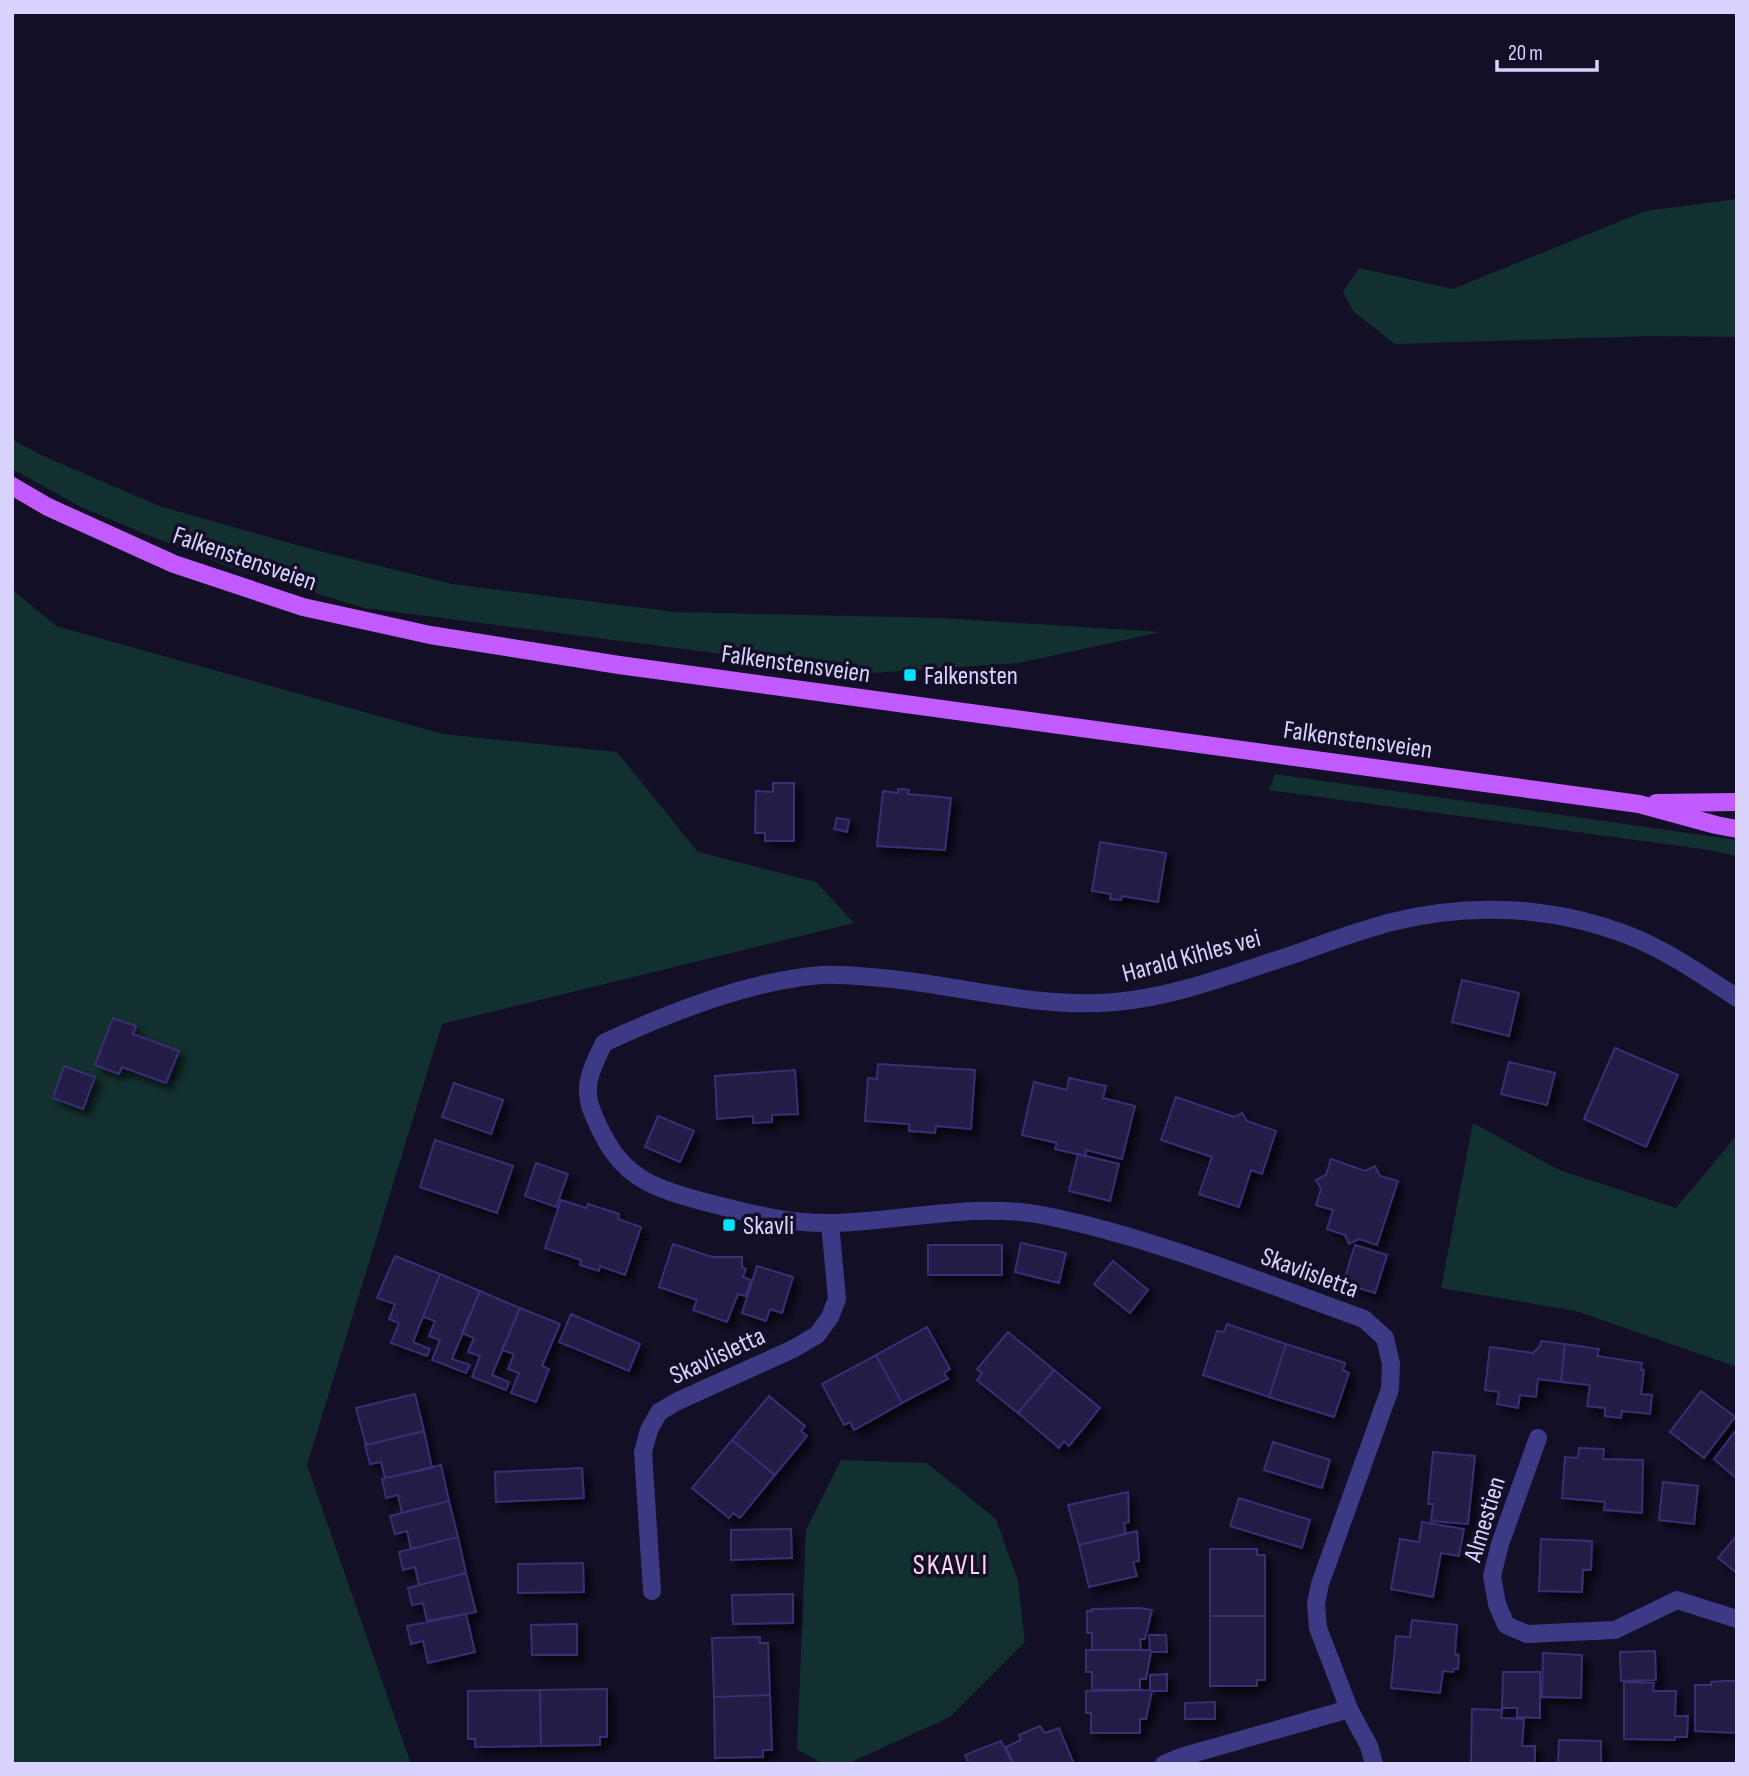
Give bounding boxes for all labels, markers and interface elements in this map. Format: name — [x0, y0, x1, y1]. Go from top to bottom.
scale bar — [1497, 28, 1597, 72]
text: 20 m — [1508, 41, 1543, 66]
street label: Falkenstensveien — [169, 520, 320, 598]
street label: Falkenstensveien — [719, 639, 872, 690]
place label: Falkensten — [924, 661, 1018, 692]
marker: Falkensten — [902, 667, 918, 683]
street label: Falkenstensveien — [1281, 715, 1434, 766]
street label: Harald Kihles vei — [1119, 923, 1264, 990]
place label: Skavli — [743, 1211, 794, 1242]
marker: Skavli — [721, 1217, 737, 1233]
street label: Skavlisletta — [1257, 1241, 1362, 1305]
street label: Skavlisletta — [665, 1321, 770, 1392]
street label: Almestien — [1458, 1473, 1513, 1567]
district label: SKAVLI — [913, 1549, 989, 1582]

